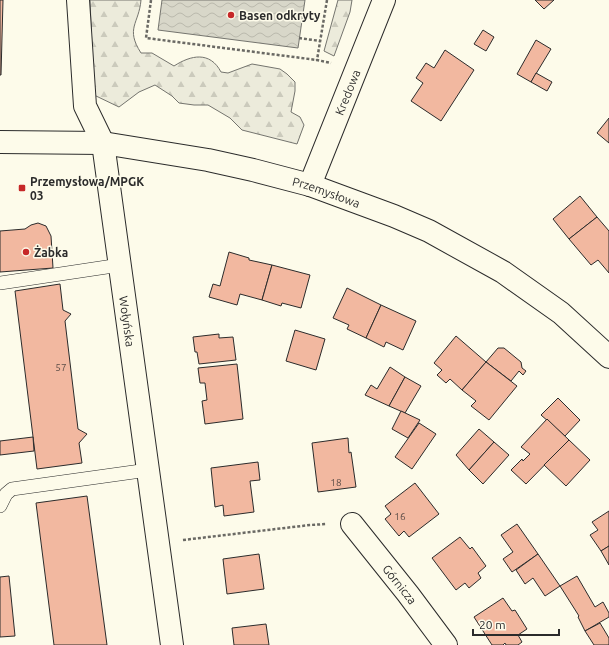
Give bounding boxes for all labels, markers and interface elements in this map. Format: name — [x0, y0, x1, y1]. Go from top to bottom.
place label: Basen odkryty — [239, 9, 321, 22]
marker: Basen odkryty — [226, 10, 236, 20]
street label: Kredowa — [332, 67, 362, 117]
street label: Przemysłowa — [291, 174, 362, 209]
place label: Przemysłowa/MPGK 03 — [30, 175, 144, 202]
marker: Przemysłowa/MPGK 03 — [17, 183, 27, 193]
place label: Żabka — [34, 245, 68, 259]
marker: Żabka — [21, 247, 31, 257]
street label: Wołyńska — [118, 295, 137, 348]
house number: 57 — [55, 362, 67, 373]
house number: 18 — [330, 477, 342, 488]
house number: 16 — [394, 511, 406, 522]
street label: Górnicza — [380, 562, 420, 606]
scale bar — [473, 611, 559, 637]
text: 20 m — [479, 618, 506, 631]

